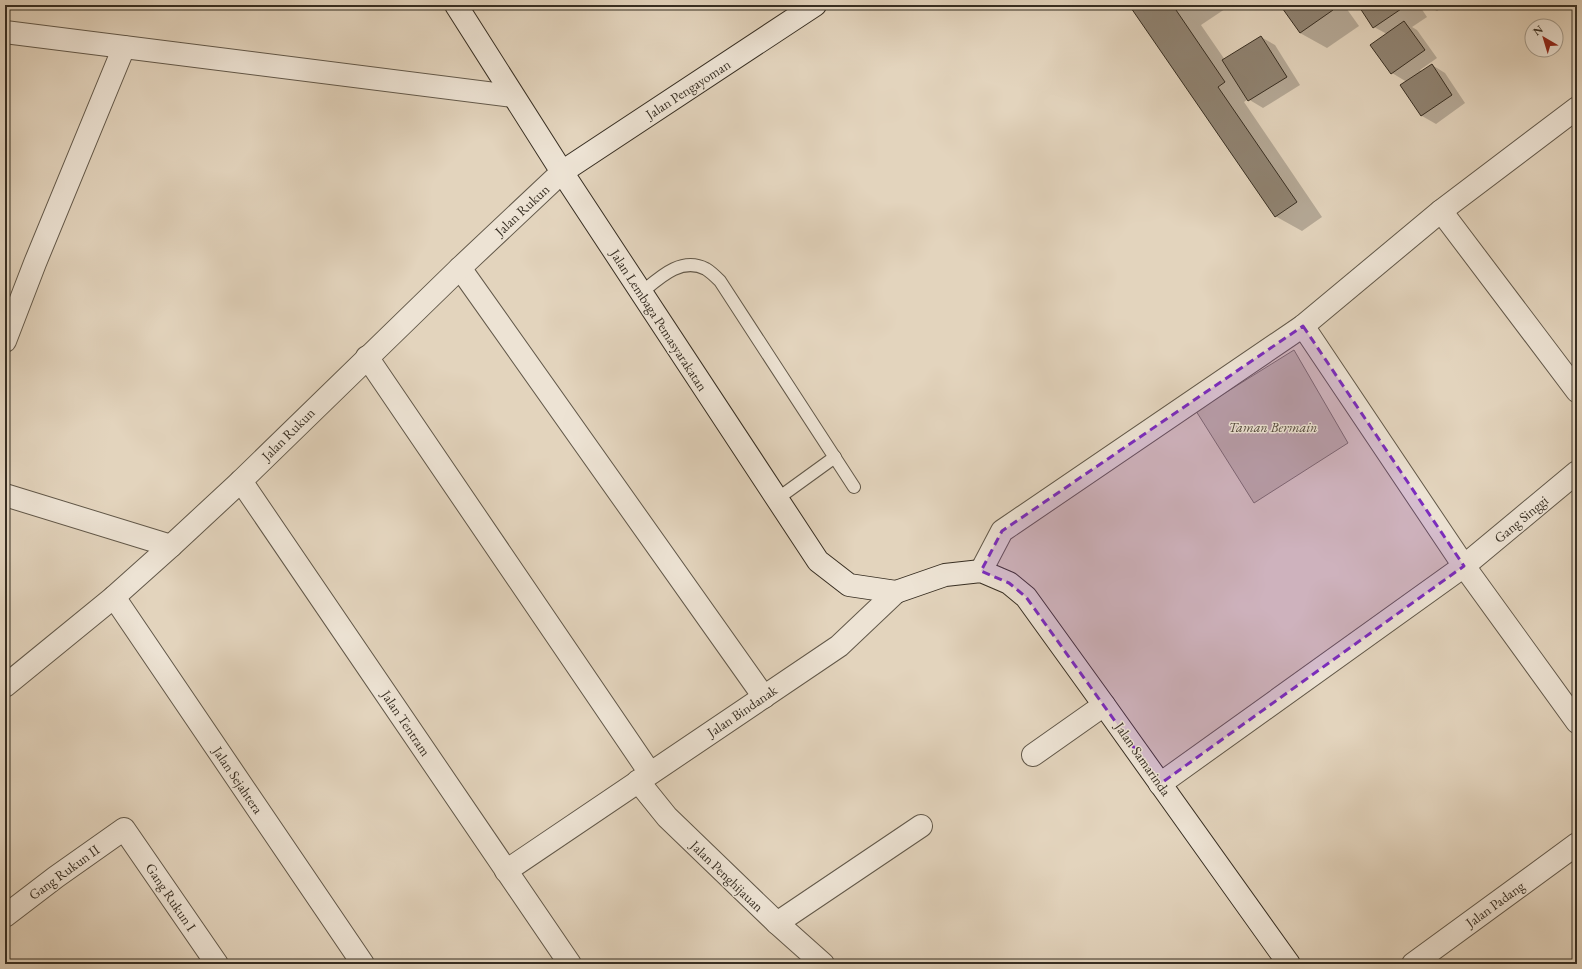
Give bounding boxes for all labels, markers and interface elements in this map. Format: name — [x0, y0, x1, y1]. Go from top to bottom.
north arrow — [1524, 18, 1564, 58]
text: N — [1530, 22, 1546, 38]
street label: Jalan Pengayoman — [641, 55, 734, 124]
street label: Jalan Rukun — [490, 180, 554, 241]
street label: Jalan Lembaga Pemasyarakatan — [606, 245, 712, 395]
street label: Jalan Rukun — [257, 403, 319, 465]
park label: Taman Bermain — [1228, 418, 1318, 436]
street label: Gang Singgi — [1490, 491, 1552, 547]
street label: Jalan Bindanak — [703, 681, 781, 742]
street label: Jalan Tentram — [377, 686, 435, 760]
street label: Jalan Samarinda — [1110, 718, 1175, 800]
street label: Jalan Sejahtera — [208, 742, 267, 818]
street label: Jalan Penghijauan — [686, 836, 768, 916]
street label: Gang Rukun II — [25, 840, 103, 904]
street label: Gang Rukun I — [142, 859, 200, 935]
street label: Jalan Padang — [1461, 876, 1529, 932]

